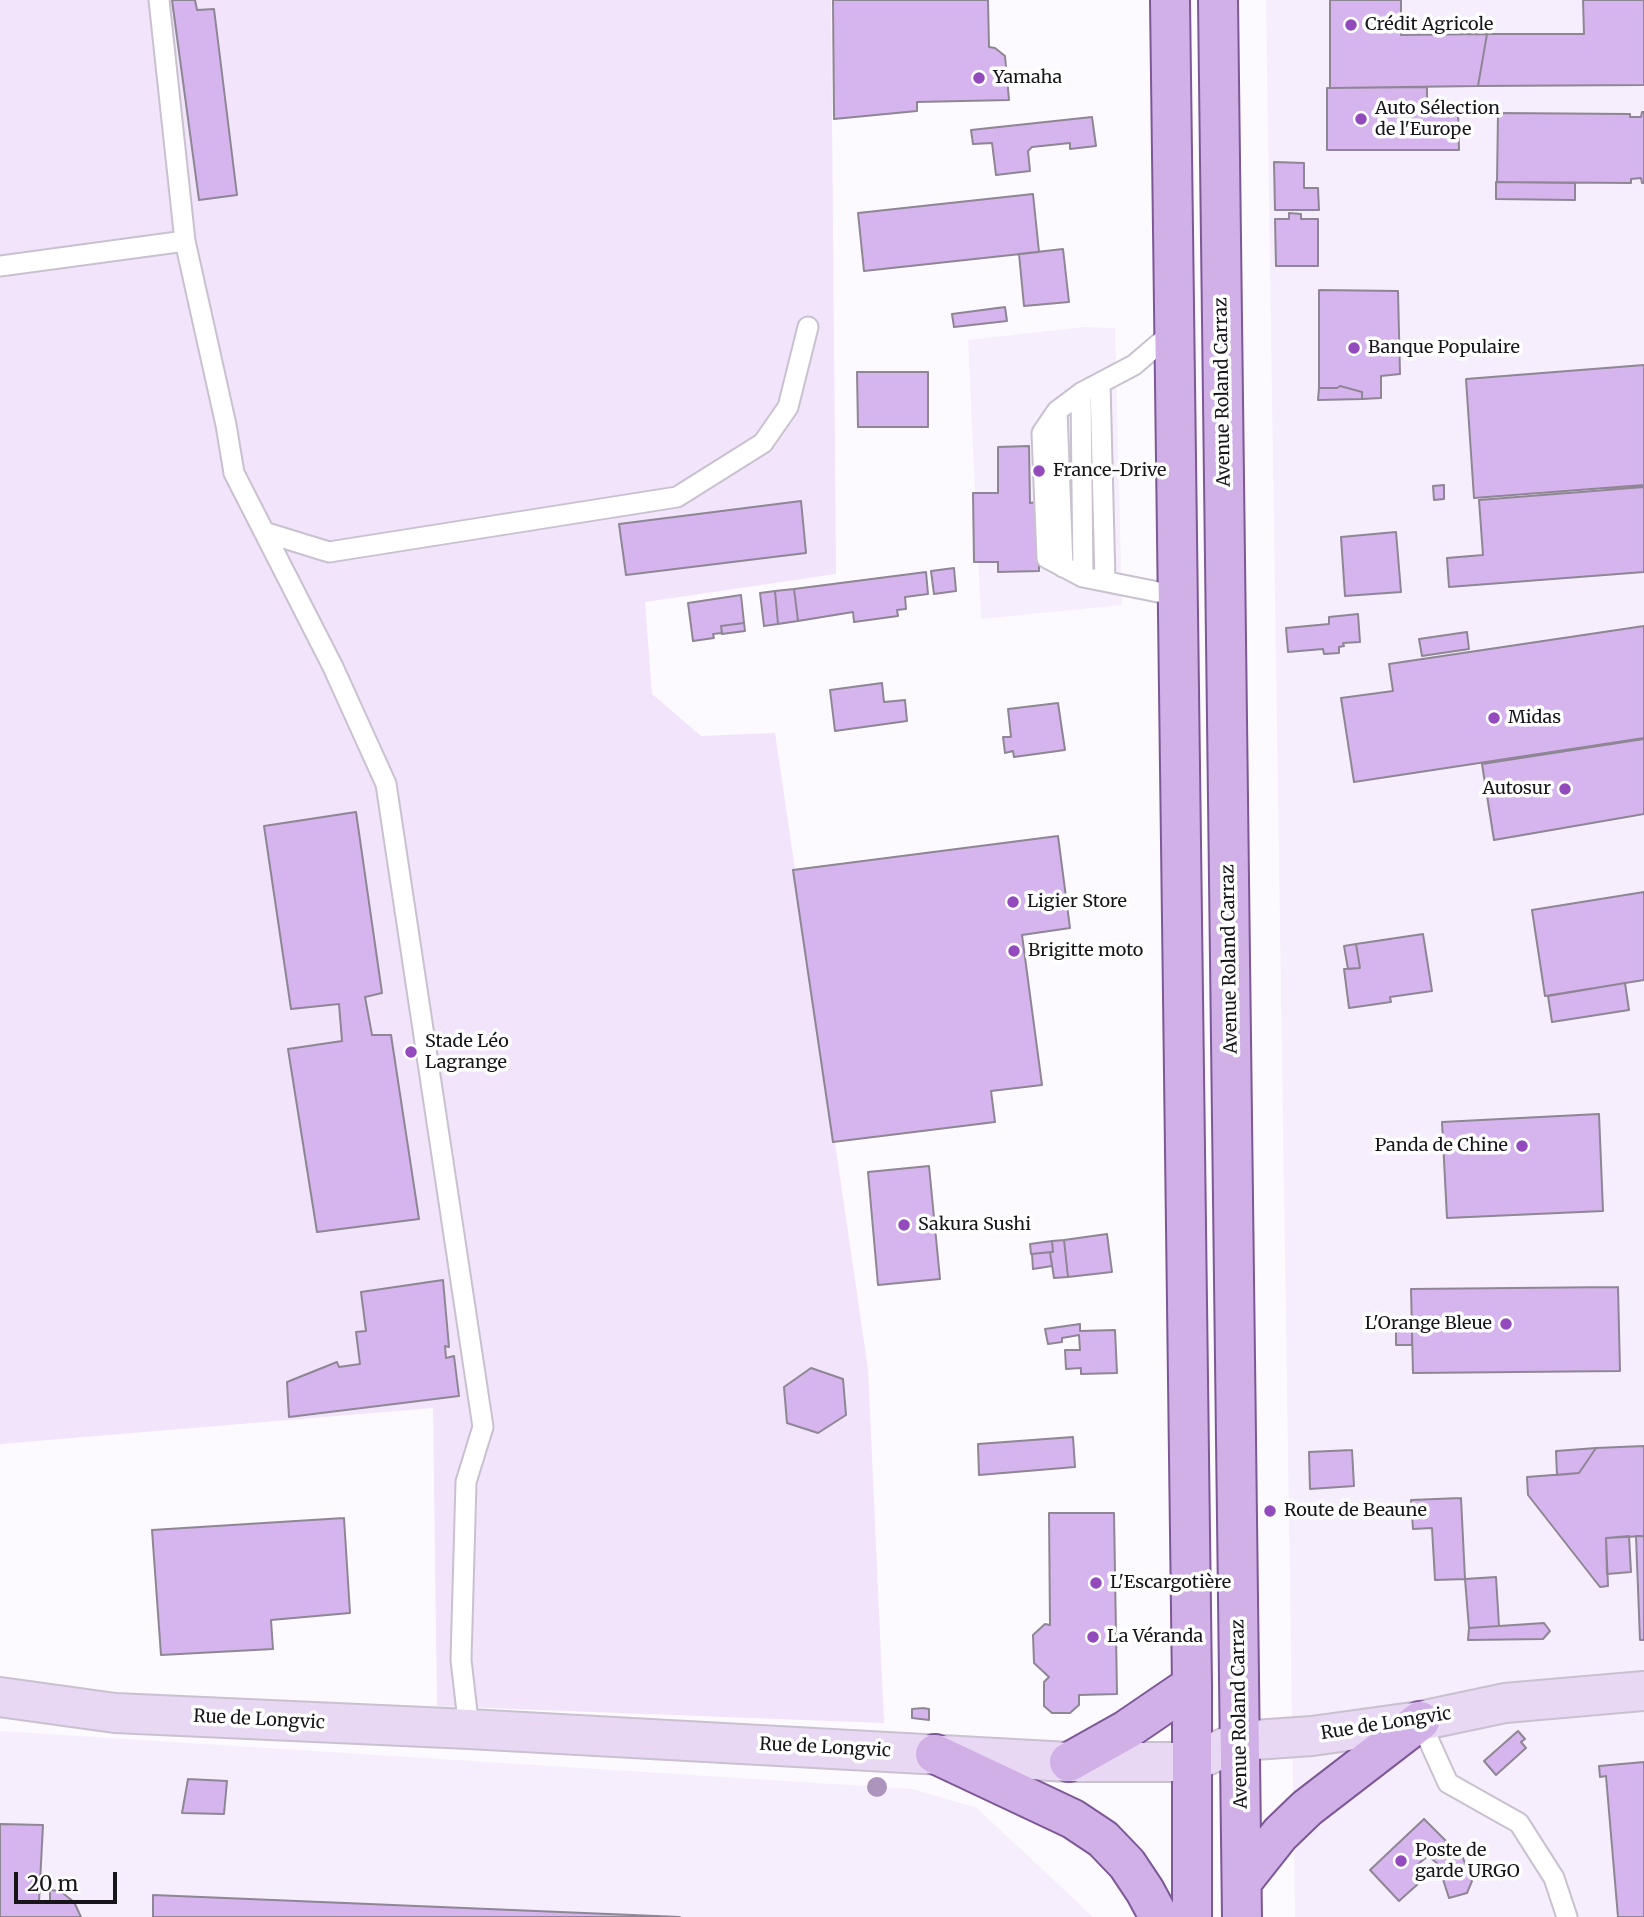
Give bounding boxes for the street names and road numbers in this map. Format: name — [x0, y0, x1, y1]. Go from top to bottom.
street label: Avenue Roland Carraz — [1211, 297, 1235, 487]
street label: Avenue Roland Carraz — [1218, 864, 1242, 1054]
street label: Avenue Roland Carraz — [1228, 1619, 1252, 1809]
street label: Rue de Longvic — [1319, 1703, 1453, 1745]
street label: Rue de Longvic — [193, 1706, 325, 1734]
street label: Rue de Longvic — [759, 1734, 891, 1762]

